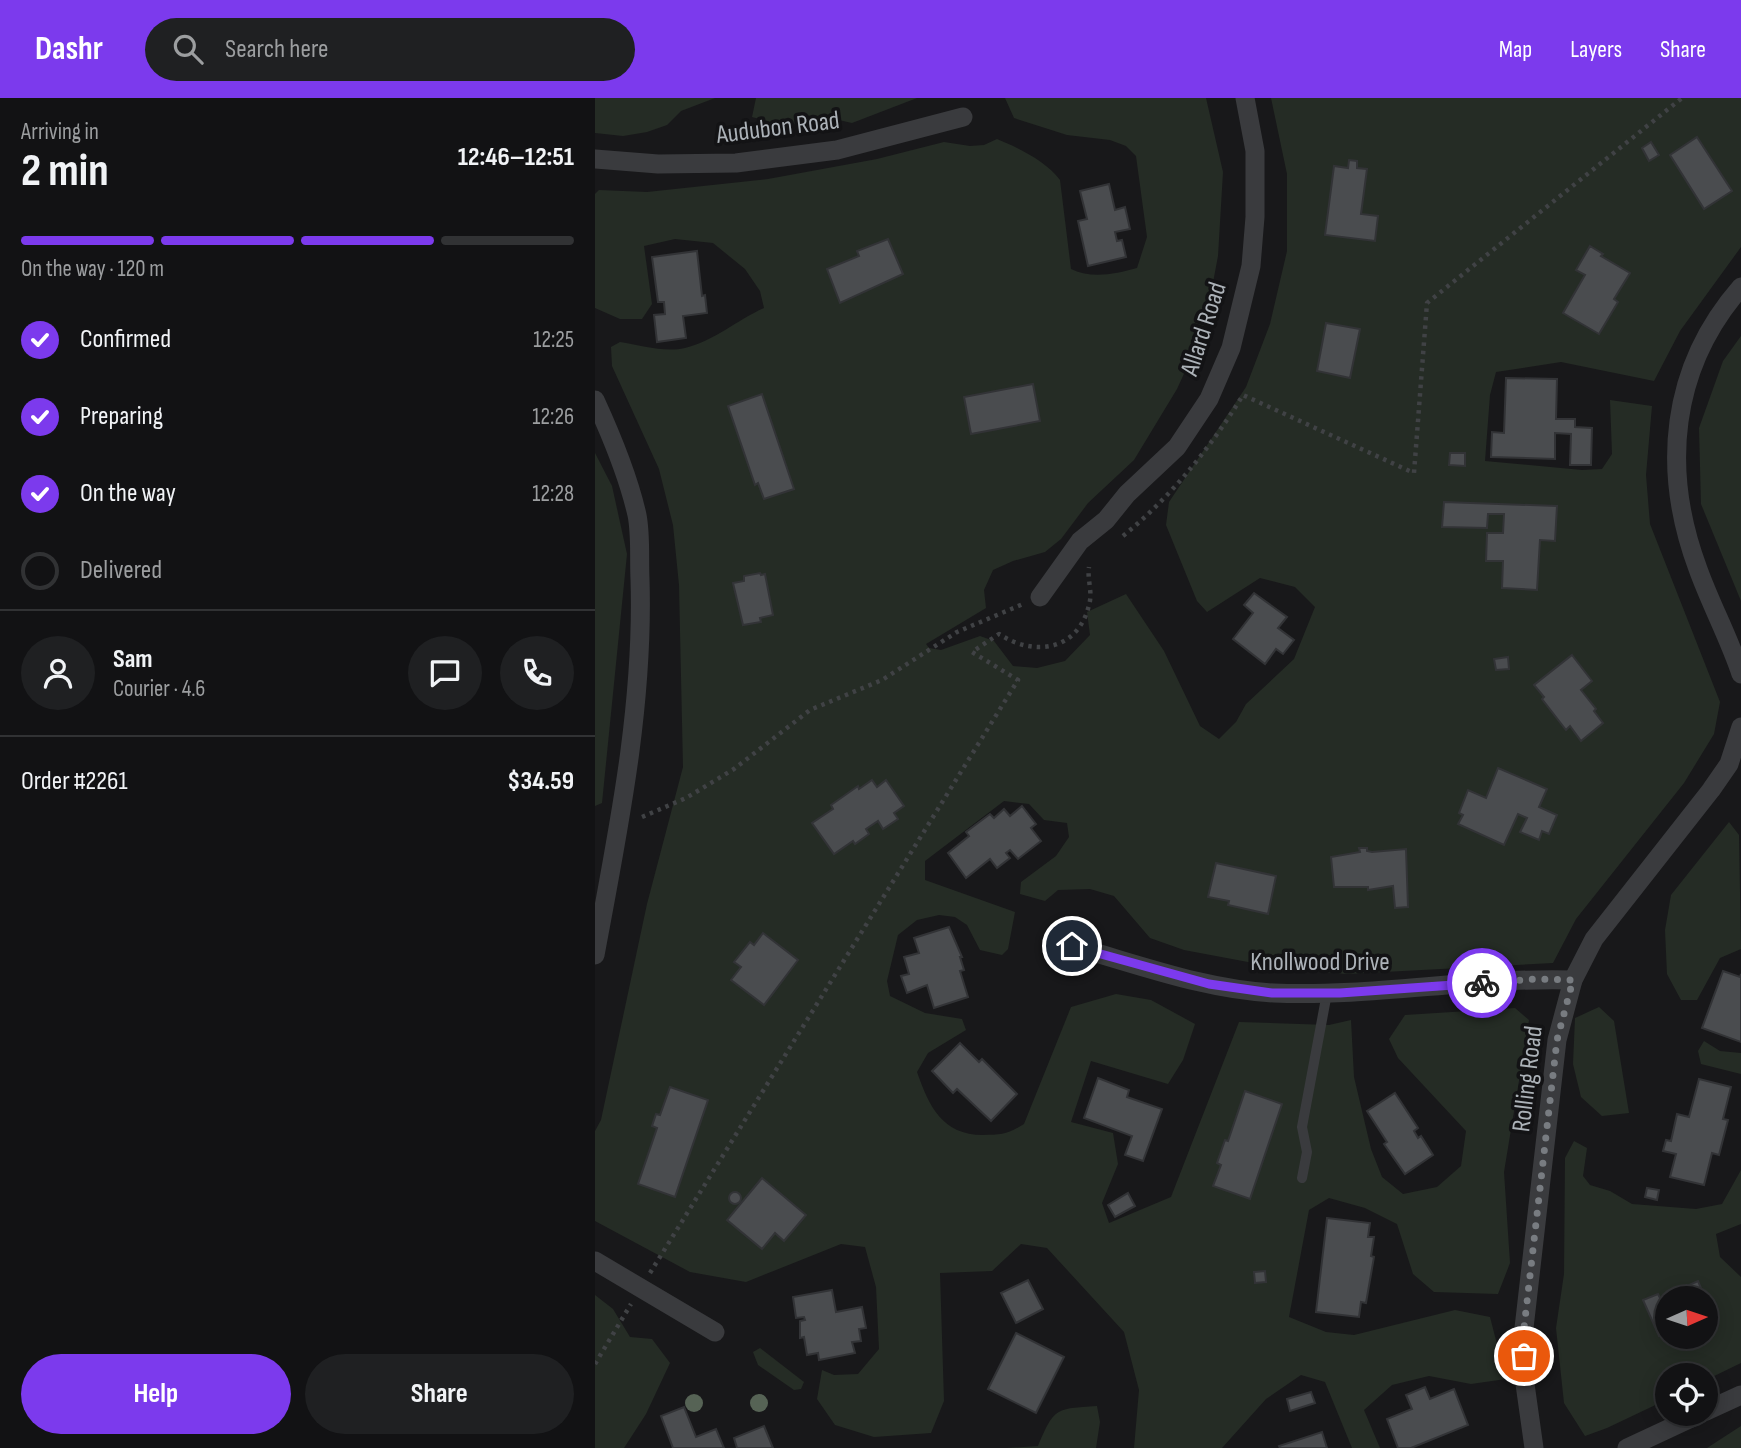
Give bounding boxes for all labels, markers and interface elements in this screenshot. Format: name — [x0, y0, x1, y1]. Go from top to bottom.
search box — [145, 18, 635, 81]
text: Dashr — [35, 29, 103, 69]
icon: search — [169, 30, 207, 68]
text: Search here — [225, 34, 328, 65]
text: Map — [1499, 35, 1532, 64]
text: Layers — [1570, 35, 1622, 64]
text: Share — [1660, 35, 1706, 64]
street label: Audubon Road — [714, 105, 841, 151]
text: Arriving in — [21, 118, 99, 146]
text: 12:46–12:51 — [458, 142, 574, 173]
text: 2 min — [21, 144, 109, 199]
text: On the way · 120 m — [21, 255, 164, 283]
street label: Allard Road — [1174, 278, 1234, 381]
icon: check — [21, 321, 59, 359]
text: Confirmed — [80, 324, 171, 355]
text: 12:25 — [533, 326, 574, 354]
icon: check — [21, 398, 59, 436]
text: Preparing — [80, 401, 163, 432]
text: 12:26 — [532, 403, 574, 431]
icon: check — [21, 475, 59, 513]
text: On the way — [80, 478, 176, 509]
text: 12:28 — [532, 480, 574, 508]
text: Delivered — [80, 555, 162, 586]
button: person — [21, 636, 95, 710]
button: chat — [408, 636, 482, 710]
button: phone — [500, 636, 574, 710]
text: Sam — [113, 644, 153, 675]
text: Courier · 4.6 — [113, 675, 205, 703]
text: Order #2261 — [21, 766, 128, 797]
text: $34.59 — [507, 766, 574, 797]
pin — [1042, 916, 1102, 976]
icon: home — [1053, 927, 1091, 965]
street label: Knollwood Drive — [1250, 947, 1390, 978]
courier — [1447, 948, 1517, 1018]
icon: bike — [1463, 964, 1501, 1002]
street label: Rolling Road — [1506, 1024, 1550, 1134]
north arrow — [1655, 1286, 1719, 1349]
map controls — [1655, 1286, 1718, 1426]
pin — [1494, 1326, 1554, 1386]
icon: bag — [1505, 1337, 1543, 1375]
button: Help — [21, 1354, 291, 1434]
button: Share — [305, 1354, 574, 1434]
button: locate — [1655, 1363, 1718, 1426]

